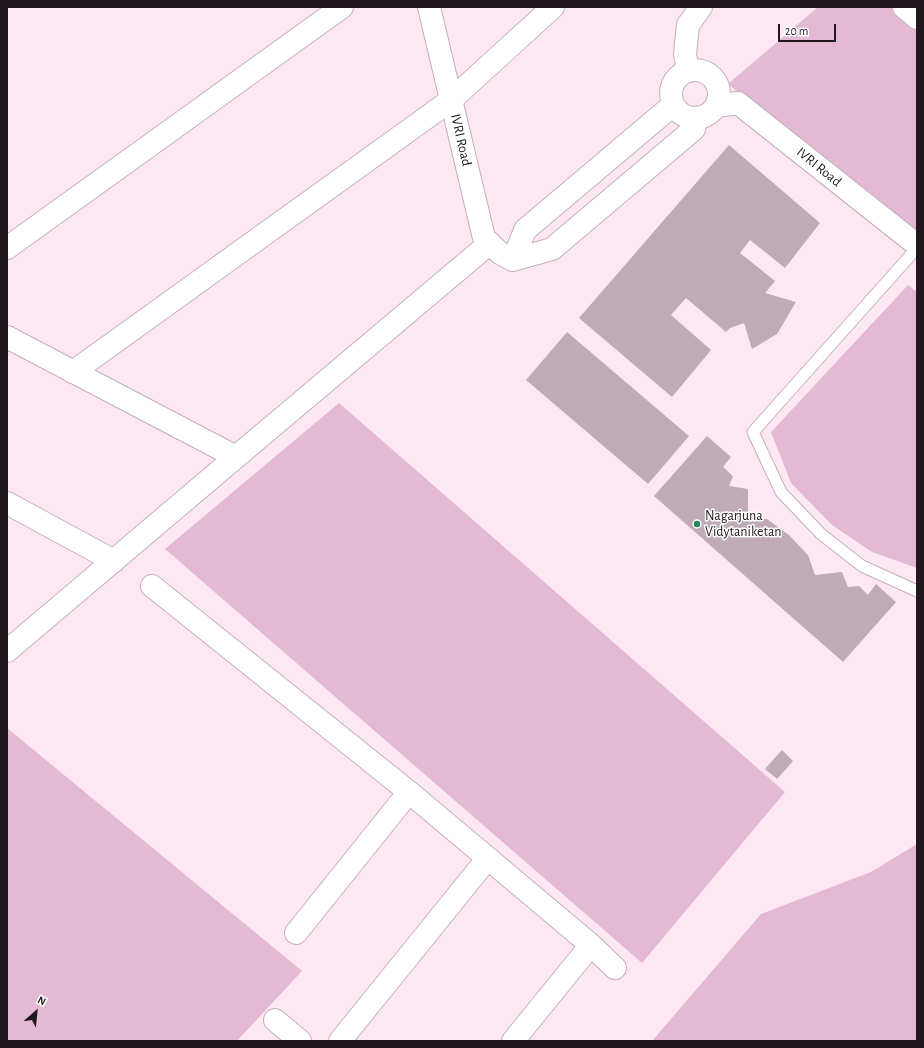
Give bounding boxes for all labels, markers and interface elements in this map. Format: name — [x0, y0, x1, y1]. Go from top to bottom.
scale bar — [780, 16, 838, 42]
text: 20 m — [785, 25, 808, 37]
street label: IVRI Road — [447, 112, 475, 168]
street label: IVRI Road — [793, 144, 845, 190]
place label: Nagarjuna Vidytaniketan — [705, 508, 782, 540]
marker: Nagarjuna Vidytaniketan — [692, 519, 702, 529]
north arrow — [16, 992, 56, 1032]
text: N — [36, 994, 48, 1008]

